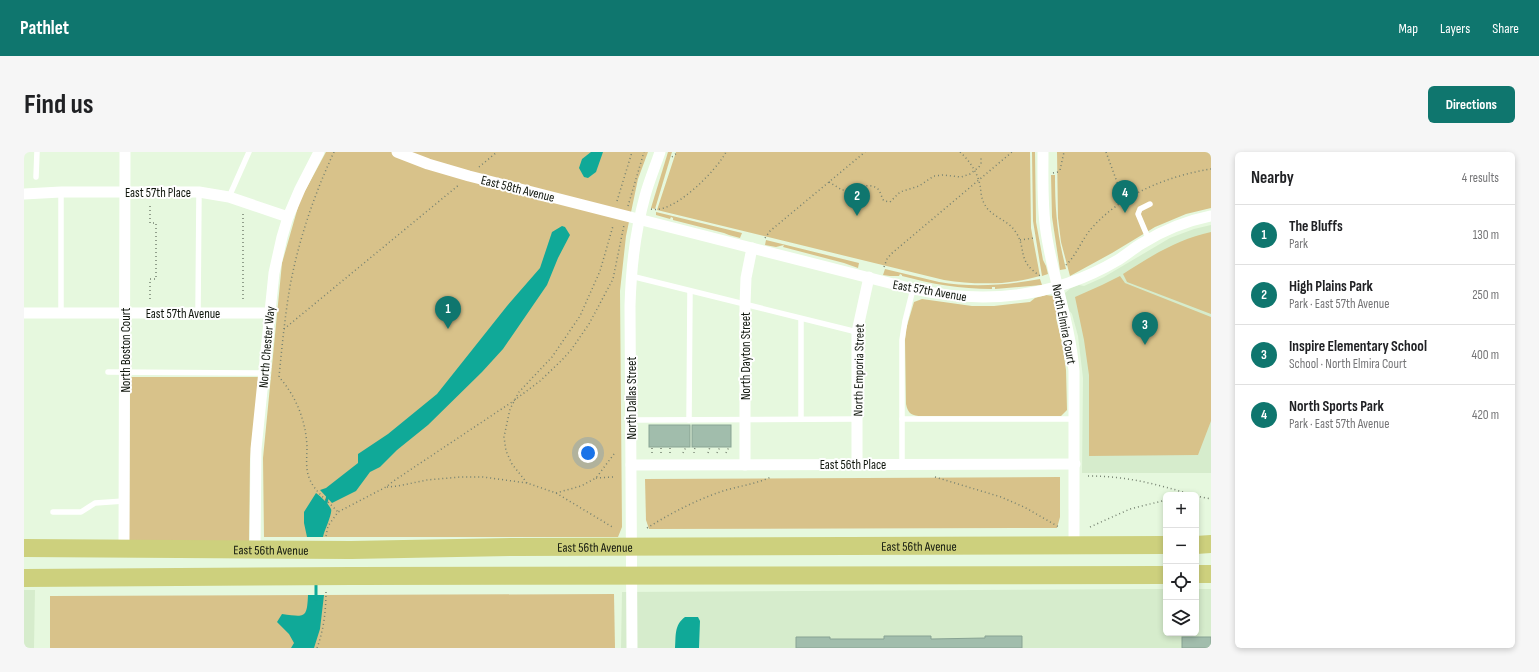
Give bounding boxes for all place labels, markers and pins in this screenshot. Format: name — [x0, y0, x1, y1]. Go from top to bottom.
pin: 4 — [1112, 180, 1138, 213]
pin: 2 — [844, 183, 870, 216]
pin: 1 — [435, 296, 461, 329]
pin: 3 — [1132, 312, 1158, 345]

